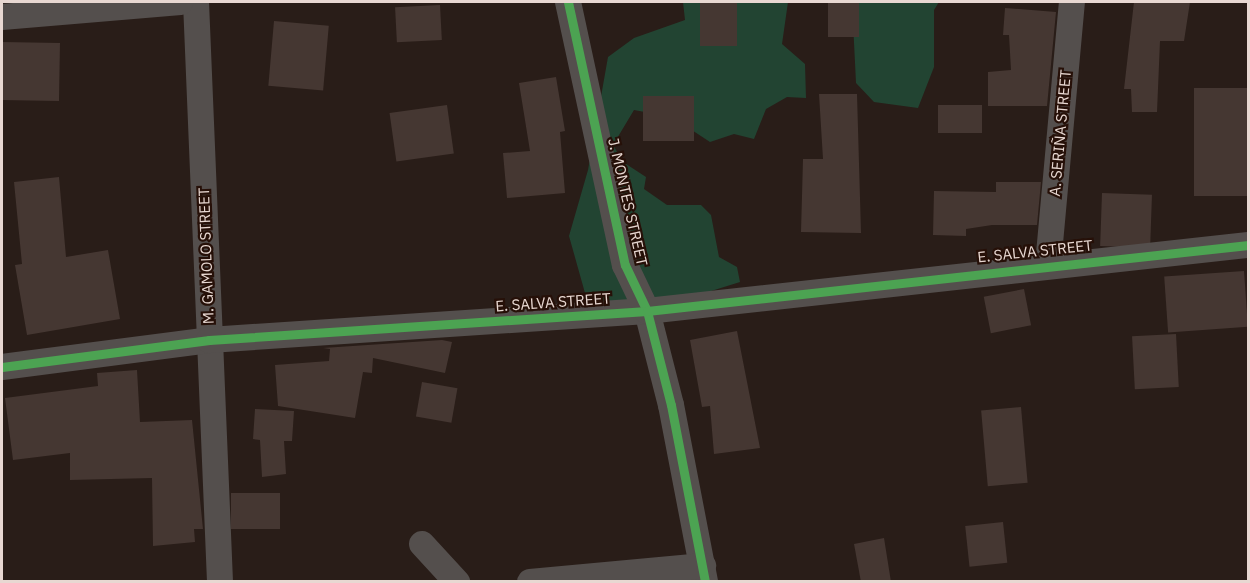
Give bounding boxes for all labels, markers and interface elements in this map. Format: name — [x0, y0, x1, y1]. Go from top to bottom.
street label: A. SERIÑA STREET — [1045, 69, 1075, 197]
street label: J. MONTES STREET — [605, 136, 651, 268]
street label: M. GAMOLO STREET — [195, 187, 217, 325]
street label: E. SALVA STREET — [977, 236, 1093, 266]
street label: E. SALVA STREET — [495, 289, 611, 315]

